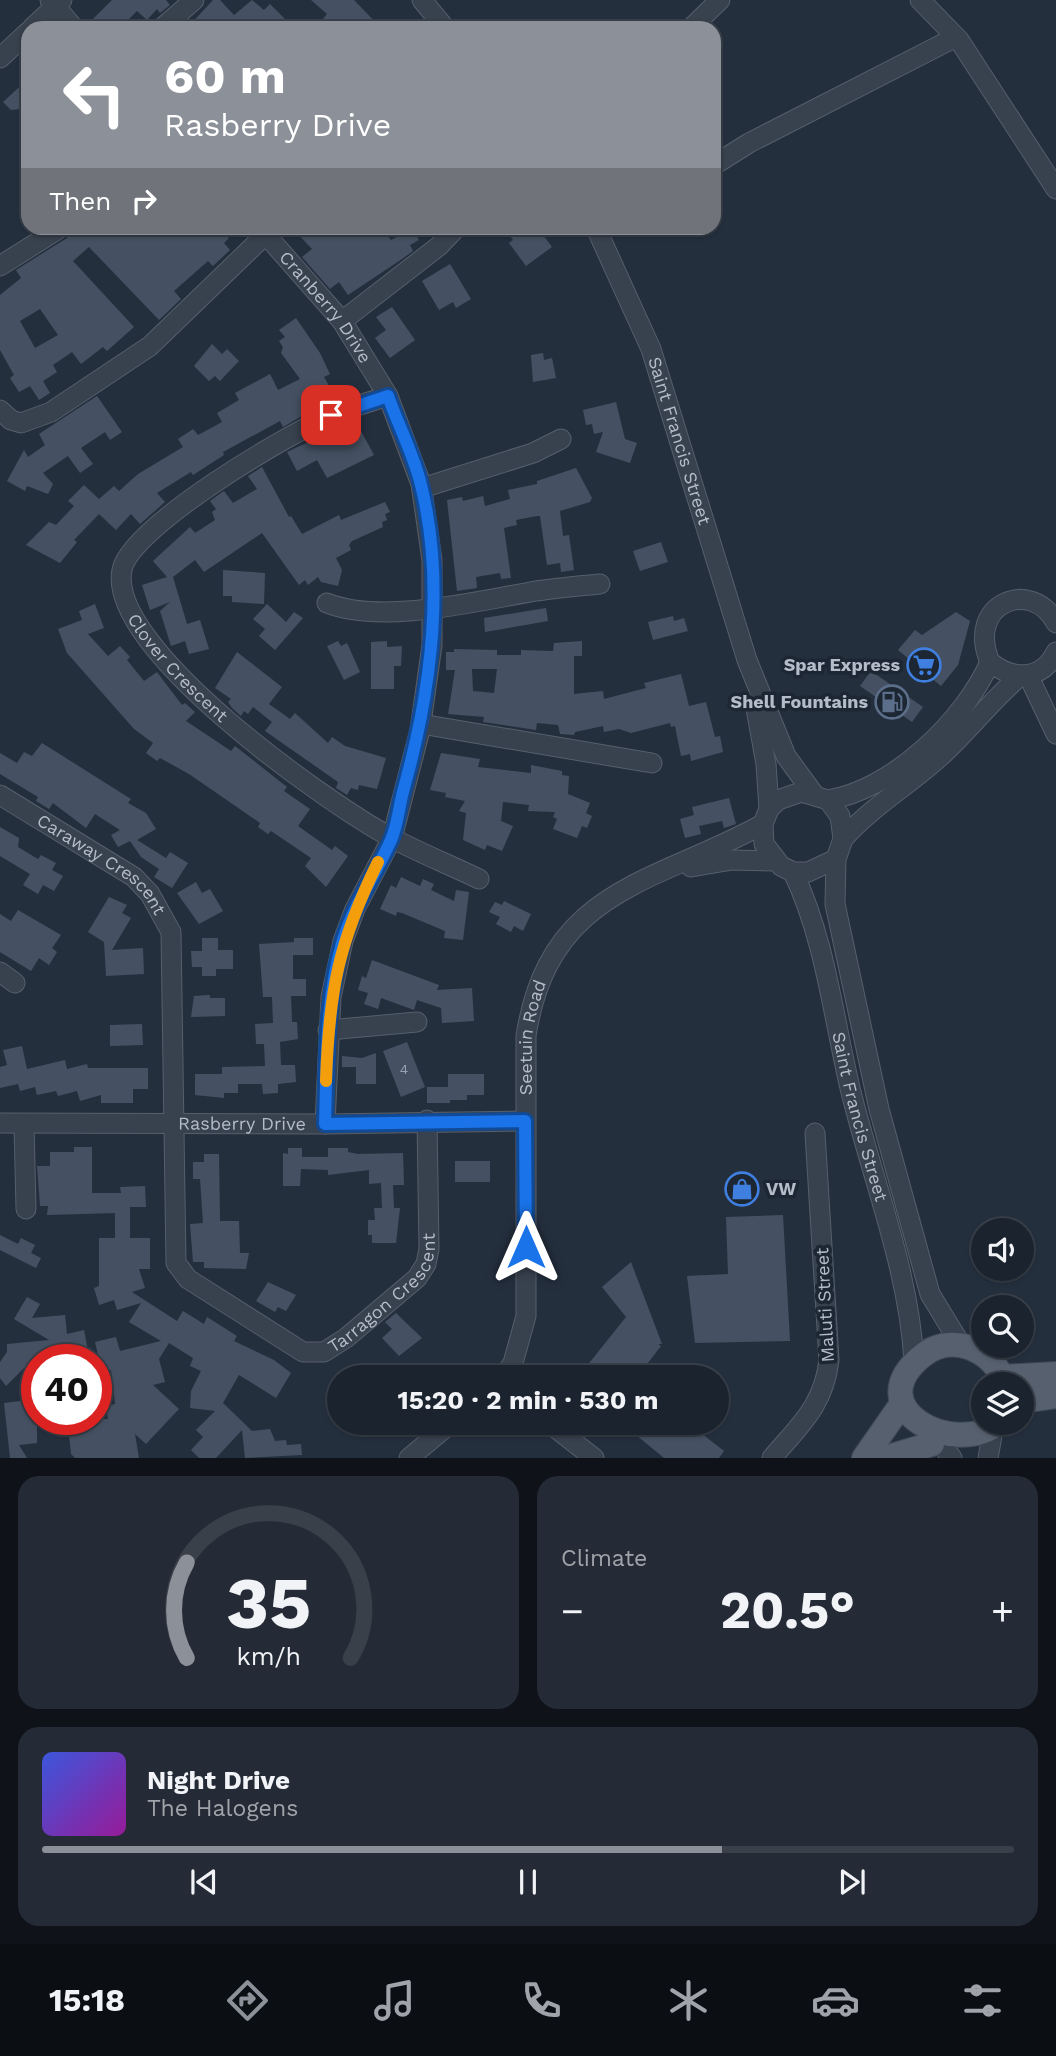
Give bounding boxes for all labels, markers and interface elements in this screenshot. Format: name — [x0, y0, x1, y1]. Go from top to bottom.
text: 60 m — [164, 47, 286, 105]
icon: left — [49, 49, 140, 140]
text: Rasberry Drive — [164, 106, 391, 144]
icon: right — [125, 182, 163, 220]
text: Then — [49, 186, 111, 216]
street label: Cranberry Drive — [275, 247, 376, 367]
street label: Saint Francis Street — [644, 354, 716, 528]
pin — [301, 385, 361, 445]
icon: arrive — [312, 396, 350, 434]
street label: Clover Crescent — [124, 610, 233, 727]
supermarket icon: Spar Express — [905, 646, 943, 684]
place label: Spar Express — [784, 654, 900, 675]
fuel station icon: Shell Fountains — [873, 683, 911, 721]
place label: Shell Fountains — [731, 691, 868, 712]
street label: Caraway Crescent — [33, 809, 171, 919]
street label: Seetuin Road — [515, 977, 550, 1095]
street label: Saint Francis Street — [828, 1030, 892, 1204]
house number: 4 — [400, 1061, 408, 1077]
street label: Rasberry Drive — [178, 1113, 306, 1134]
shop icon: VW — [723, 1170, 761, 1208]
place label: VW — [766, 1178, 796, 1199]
position arrow — [489, 1210, 563, 1284]
map controls — [971, 1218, 1034, 1435]
button: sound — [971, 1218, 1034, 1281]
street label: Tarragon Crescent — [324, 1232, 439, 1357]
street label: Maluti Street — [811, 1247, 838, 1363]
button: search — [971, 1295, 1034, 1358]
speed limit sign: 40 — [21, 1344, 112, 1435]
button: layers — [971, 1372, 1034, 1435]
text: 15:20 · 2 min · 530 m — [398, 1385, 658, 1415]
text: Climate — [561, 1545, 647, 1572]
text: 35 — [226, 1561, 311, 1647]
text: 20.5° — [720, 1580, 855, 1641]
text: − — [561, 1589, 584, 1633]
text: + — [991, 1589, 1014, 1633]
text: km/h — [236, 1642, 301, 1671]
text: Night Drive — [147, 1765, 290, 1795]
text: The Halogens — [147, 1795, 298, 1822]
icon: previous — [185, 1863, 223, 1901]
icon: pause — [509, 1863, 547, 1901]
icon: next — [833, 1863, 871, 1901]
icon: directions — [223, 1976, 272, 2025]
icon: music — [370, 1976, 419, 2025]
icon: phone — [517, 1976, 566, 2025]
icon: climate — [664, 1976, 713, 2025]
icon: car — [811, 1976, 860, 2025]
icon: filters — [958, 1976, 1007, 2025]
text: 15:18 — [49, 1981, 125, 2019]

